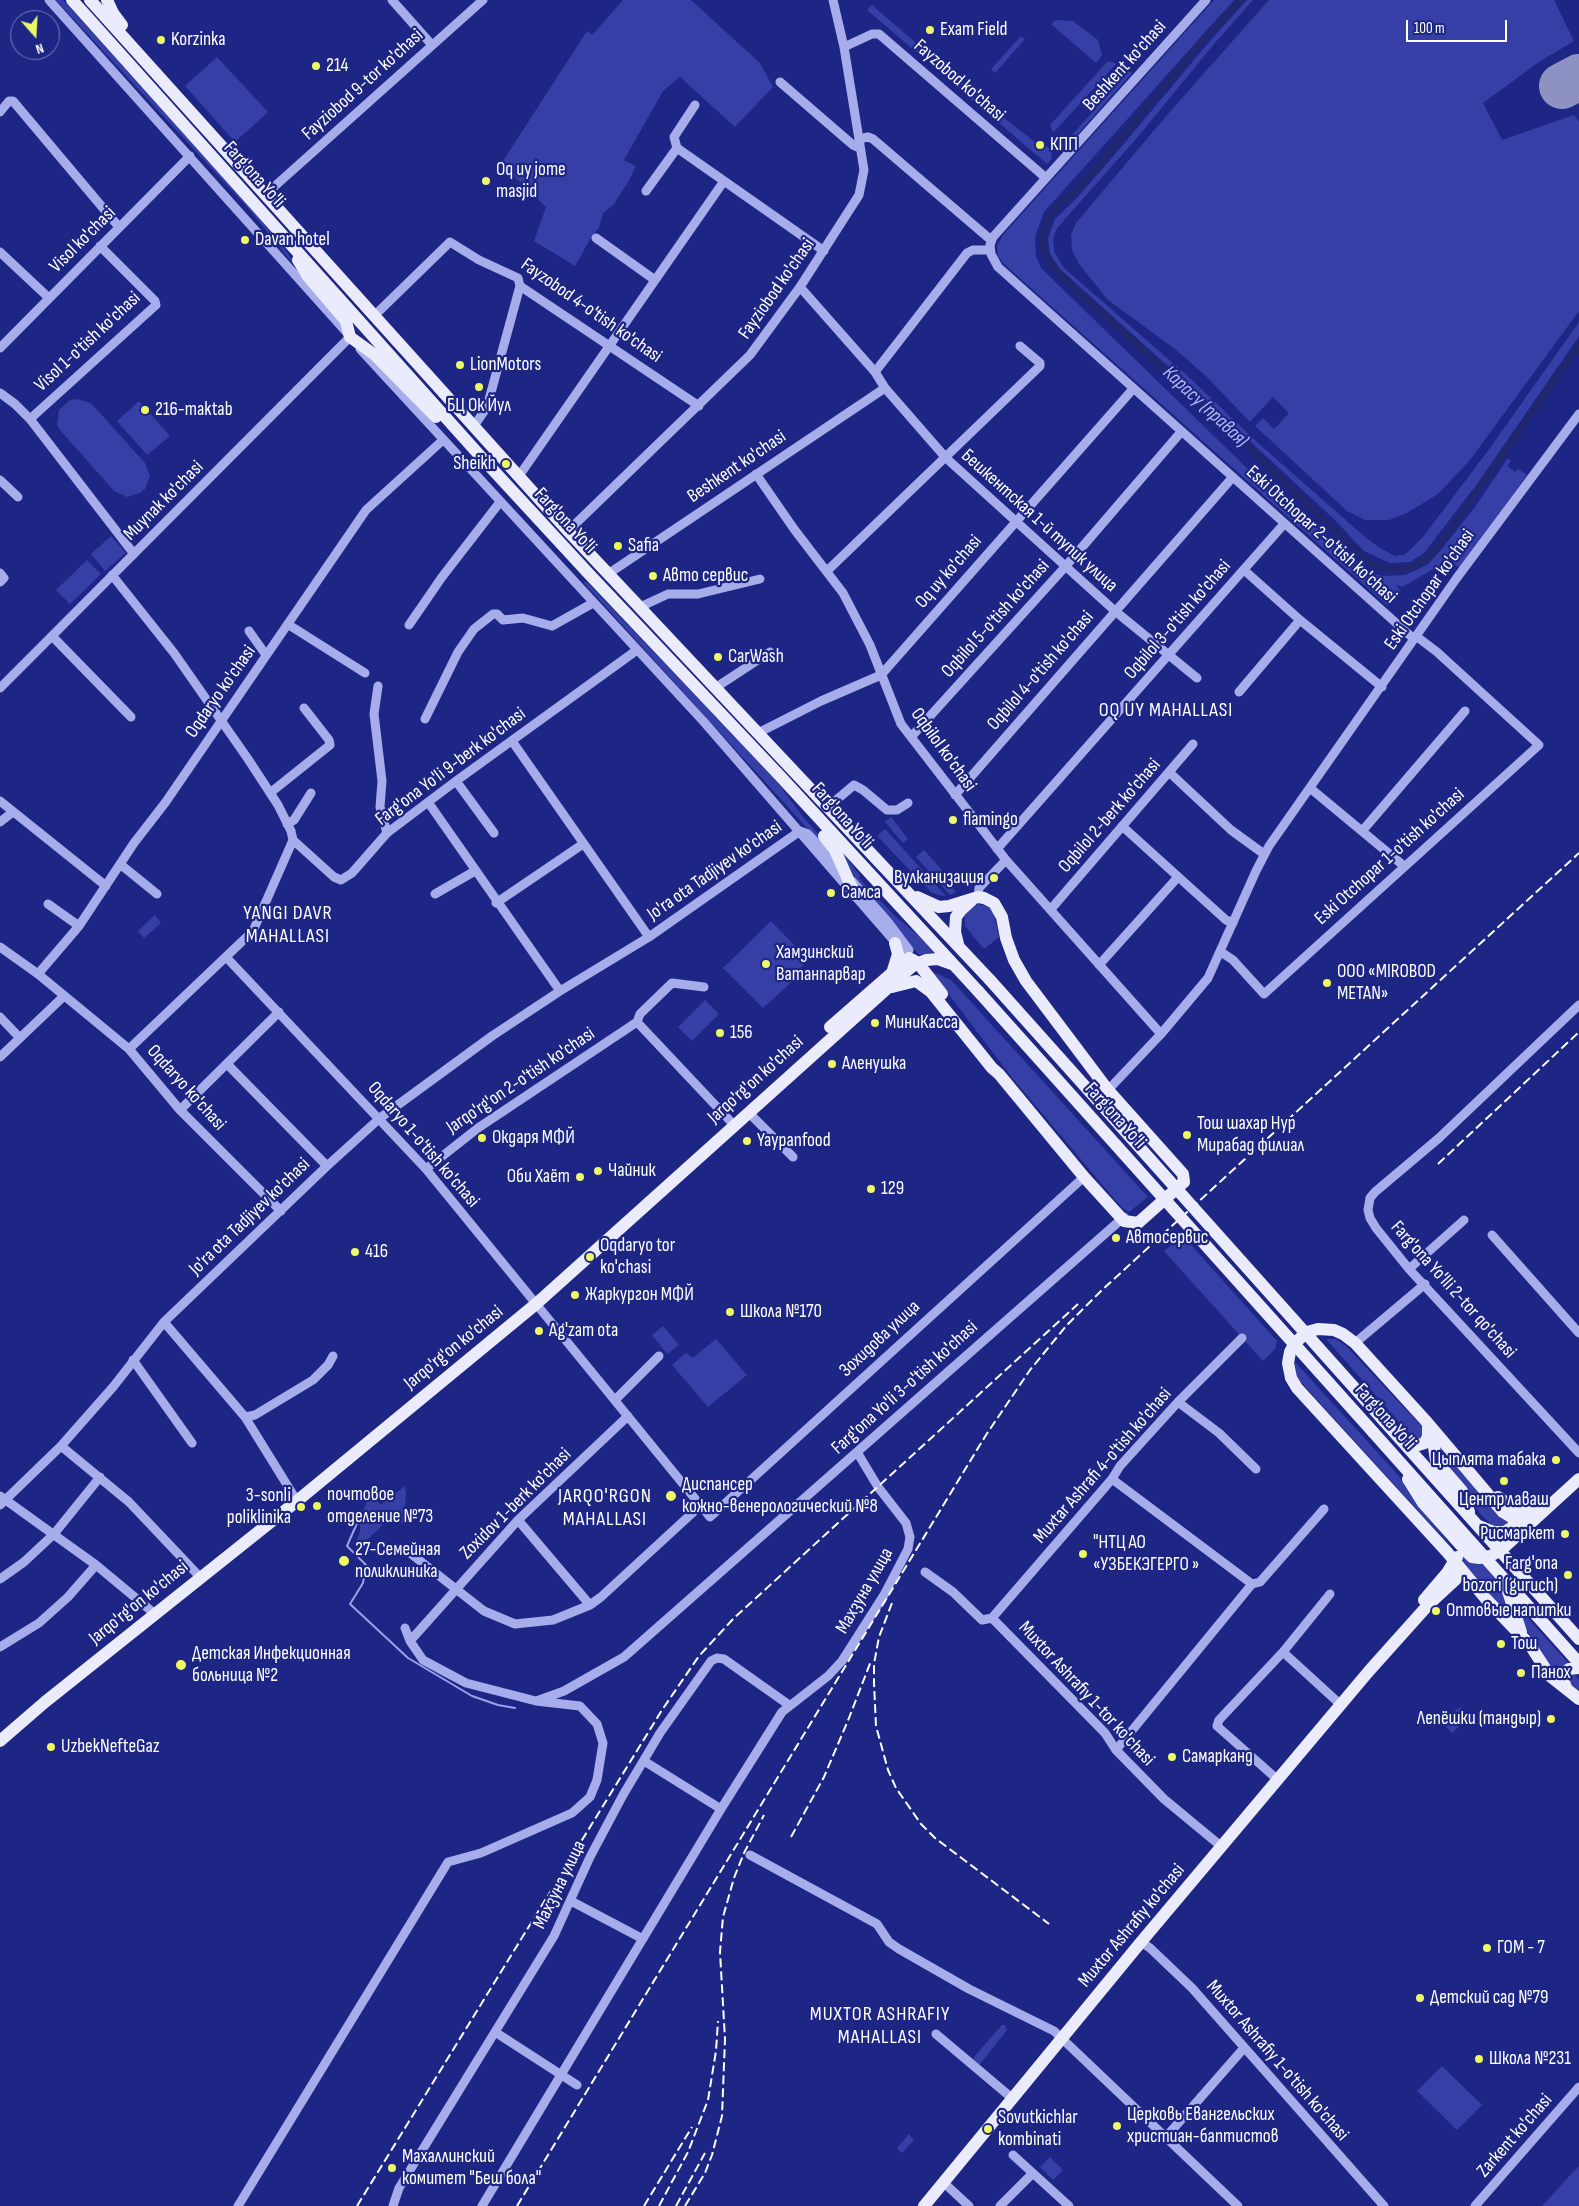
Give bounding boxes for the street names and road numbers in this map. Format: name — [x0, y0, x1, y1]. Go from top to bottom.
street label: Beshkent ko'chasi — [1078, 16, 1172, 116]
street label: Fayziobod 9-tor ko'chasi — [298, 25, 428, 145]
street label: Fayzobod ko'chasi — [909, 35, 1009, 127]
street label: Farg'ona Yo'li — [218, 137, 290, 213]
street label: Visol ko'chasi — [45, 202, 121, 278]
street label: Fayziobod ko'chasi — [734, 234, 820, 344]
street label: Fayzobod 4-o'tish ko'chasi — [516, 254, 666, 368]
street label: Visol 1-o'tish ko'chasi — [30, 287, 146, 397]
street label: Beshkent ko'chasi — [683, 426, 791, 508]
street label: Бешкентская 1-й тупик улица — [956, 445, 1122, 597]
street label: Muynak ko'chasi — [119, 456, 209, 546]
street label: Eski Otchopar 2-o'tish ko'chasi — [1241, 461, 1401, 609]
street label: Farg'ona Yo'li — [529, 483, 601, 559]
street label: Eski Otchopar ko'chasi — [1380, 525, 1480, 655]
street label: Oq uy ko'chasi — [911, 531, 987, 613]
street label: Oqbilol 5-o'tish ko'chasi — [937, 555, 1055, 683]
street label: Oqbilol 3-o'tish ko'chasi — [1120, 556, 1236, 684]
street label: Oqbilol 4-o'tish ko'chasi — [983, 607, 1099, 735]
street label: Oqdaryo ko'chasi — [181, 641, 261, 743]
street label: Farg'ona Yo'li 9-berk ko'chasi — [371, 703, 531, 831]
street label: Oqbilol ko'chasi — [905, 704, 981, 796]
street label: Oqbilol 2-berk ko'chasi — [1054, 754, 1166, 878]
street label: Farg'ona Yo'li — [806, 778, 878, 854]
street label: Eski Otchopar 1-o'tish ko'chasi — [1310, 784, 1470, 930]
street label: Jo'ra ota Tadjiyev ko'chasi — [643, 816, 787, 926]
street label: Jarqo'rg'on 2-o'tish ko'chasi — [443, 1023, 599, 1139]
street label: Jarqo'rg'on ko'chasi — [703, 1031, 809, 1129]
street label: Oqdaryo ko'chasi — [142, 1040, 230, 1136]
street label: Oqdaryo 1-o'tish ko'chasi — [362, 1077, 484, 1213]
street label: Farg'ona Yo'li — [1079, 1078, 1151, 1154]
street label: Jo'ra ota Tadjiyev ko'chasi — [185, 1154, 315, 1280]
street label: Farg'ona Yo'lli 2-tor qo'chasi — [1385, 1217, 1521, 1363]
street label: Зохидова улица — [835, 1296, 925, 1382]
street label: Jarqo'rg'on ko'chasi — [400, 1301, 508, 1395]
street label: Farg'ona Yo'li 3-o'tish ko'chasi — [827, 1316, 983, 1460]
street label: Farg'ona Yo'li — [1349, 1379, 1421, 1455]
street label: Muxtar Ashrafi 4-o'tish ko'chasi — [1029, 1383, 1177, 1549]
street label: Zoxidov 1-berk ko'chasi — [456, 1444, 576, 1564]
street label: Махзуна улица — [831, 1544, 899, 1638]
street label: Jarqo'rg'on ko'chasi — [85, 1556, 193, 1650]
street label: Muxtor Ashrafiy 1-tor ko'chasi — [1013, 1617, 1159, 1771]
street label: Махзуна улица — [529, 1837, 591, 1933]
street label: Muxtor Ashrafiy ko'chasi — [1074, 1860, 1190, 1992]
street label: Muxtor Ashrafiy 1-o'tish ko'chasi — [1201, 1976, 1353, 2146]
street label: Zarkent ko'chasi — [1473, 2090, 1557, 2182]

